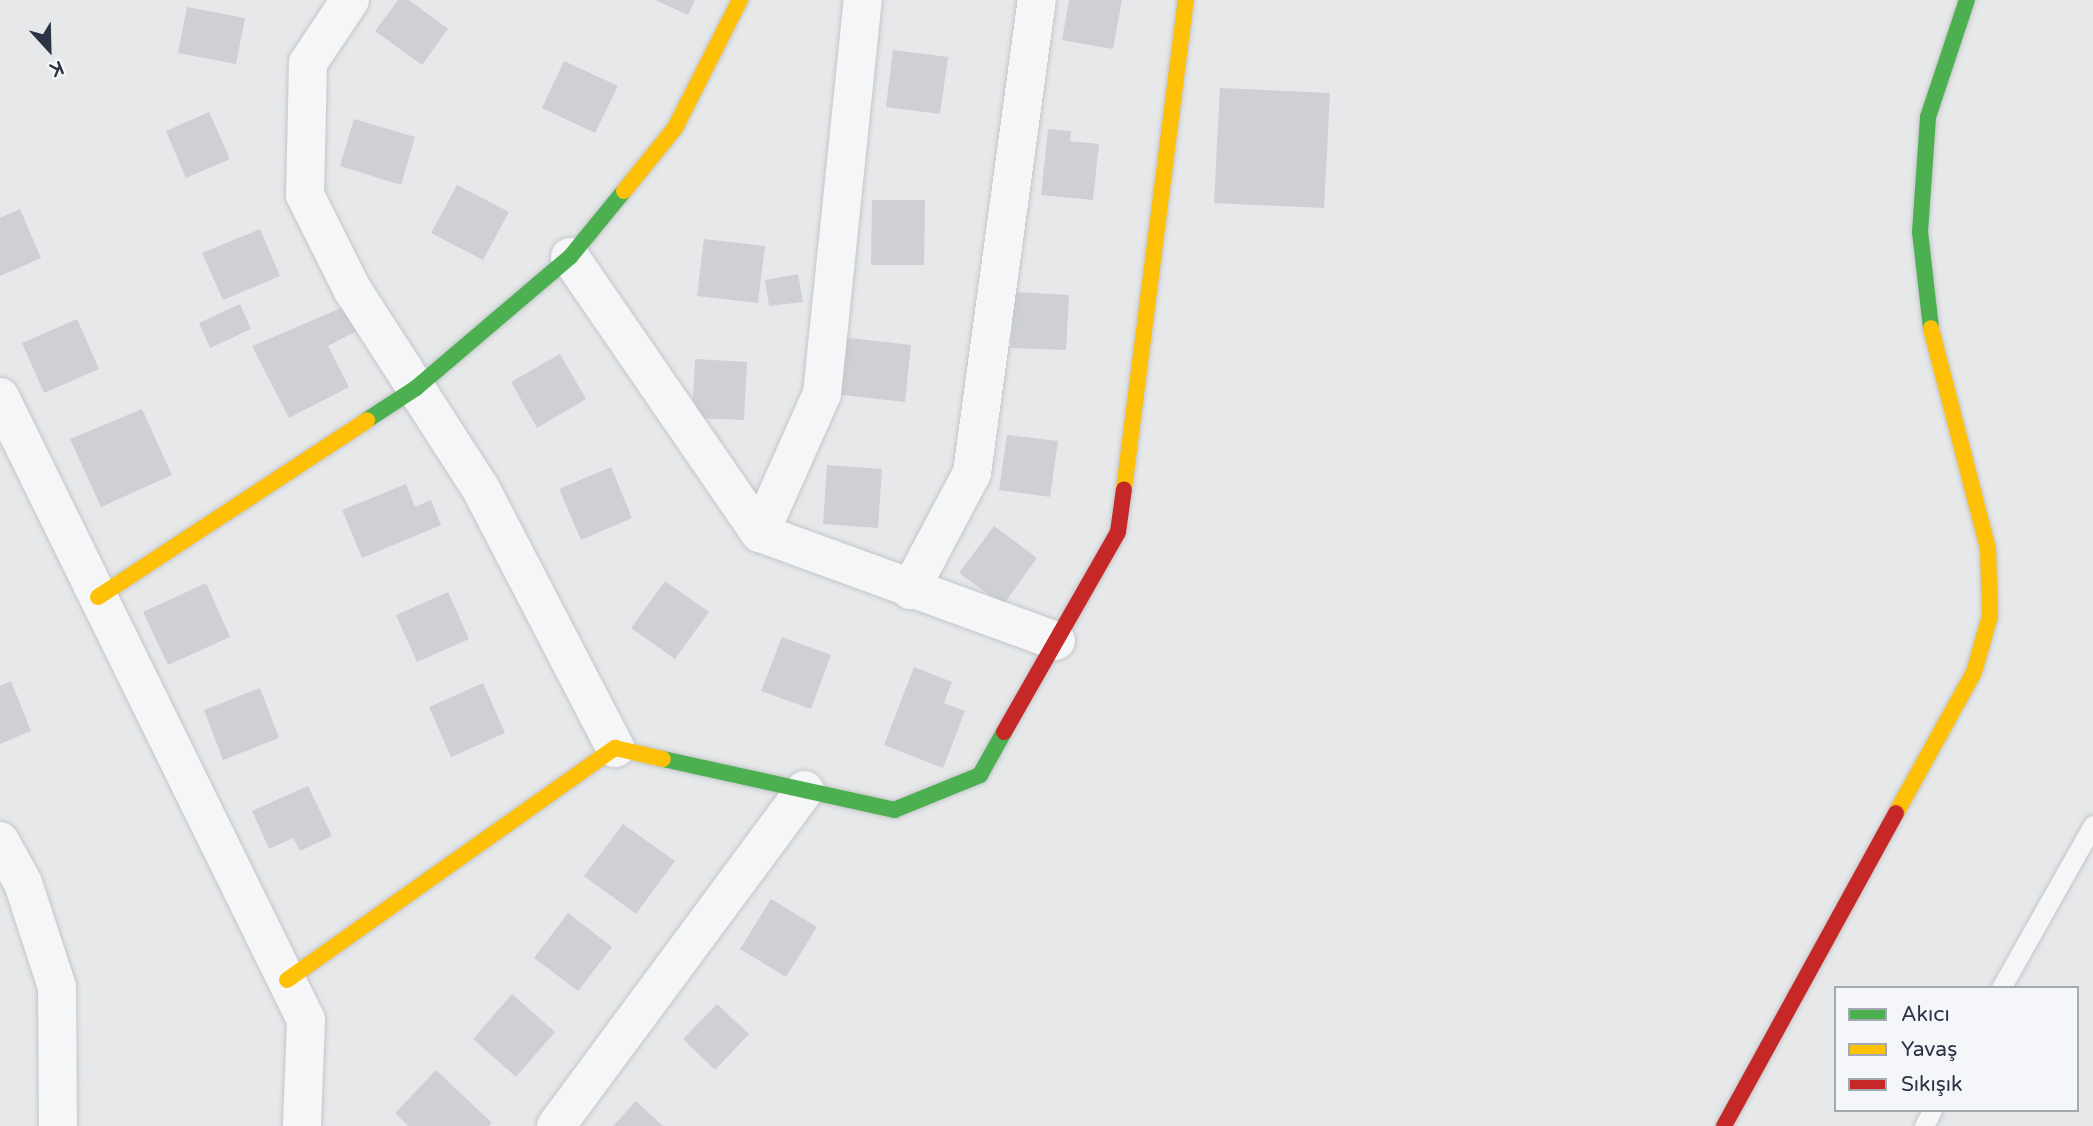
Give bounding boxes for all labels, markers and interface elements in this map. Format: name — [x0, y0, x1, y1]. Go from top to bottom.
north arrow — [14, 14, 84, 84]
text: K — [47, 56, 67, 81]
legend — [1834, 986, 2079, 1112]
text: Akıcı — [1901, 1002, 1950, 1027]
text: Yavaş — [1901, 1037, 1957, 1062]
text: Sıkışık — [1901, 1072, 1962, 1097]

